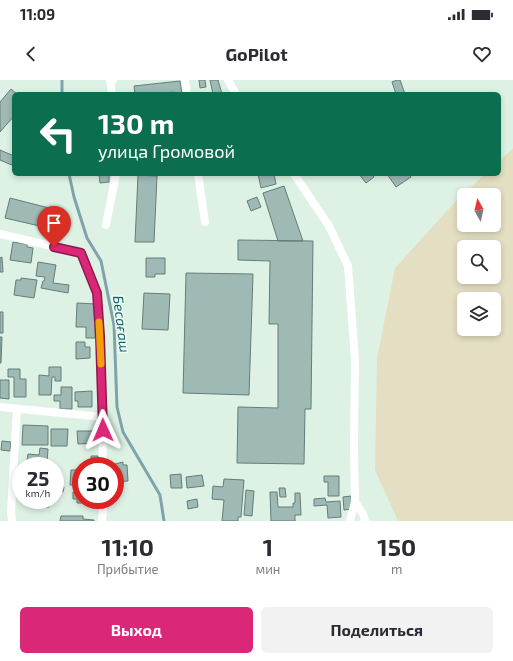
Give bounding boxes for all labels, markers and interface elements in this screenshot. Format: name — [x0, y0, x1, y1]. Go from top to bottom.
text: 11:09 — [20, 5, 55, 23]
icon: back — [20, 43, 42, 65]
text: GoPilot — [225, 43, 288, 65]
icon: heart — [471, 43, 493, 65]
text: 130 m — [98, 106, 174, 140]
icon: left — [32, 108, 84, 160]
text: улица Громовой — [98, 140, 235, 162]
north arrow — [457, 188, 501, 232]
map controls — [457, 188, 501, 336]
pin — [37, 206, 71, 247]
icon: arrive — [43, 212, 65, 234]
button: search — [457, 240, 501, 284]
button: layers — [457, 292, 501, 336]
water label: Бесағаш — [110, 295, 134, 353]
position arrow — [82, 409, 124, 451]
speed limit sign: 30 — [72, 457, 124, 509]
text: 25 — [27, 466, 49, 490]
text: km/h — [26, 487, 50, 499]
text: 11:10 — [102, 532, 154, 561]
text: 1 — [263, 532, 273, 561]
text: 150 — [377, 532, 416, 561]
text: Прибытие — [97, 561, 159, 577]
text: мин — [256, 561, 280, 577]
text: m — [391, 561, 402, 577]
button: Выход — [20, 607, 253, 653]
button: Поделиться — [261, 607, 493, 653]

